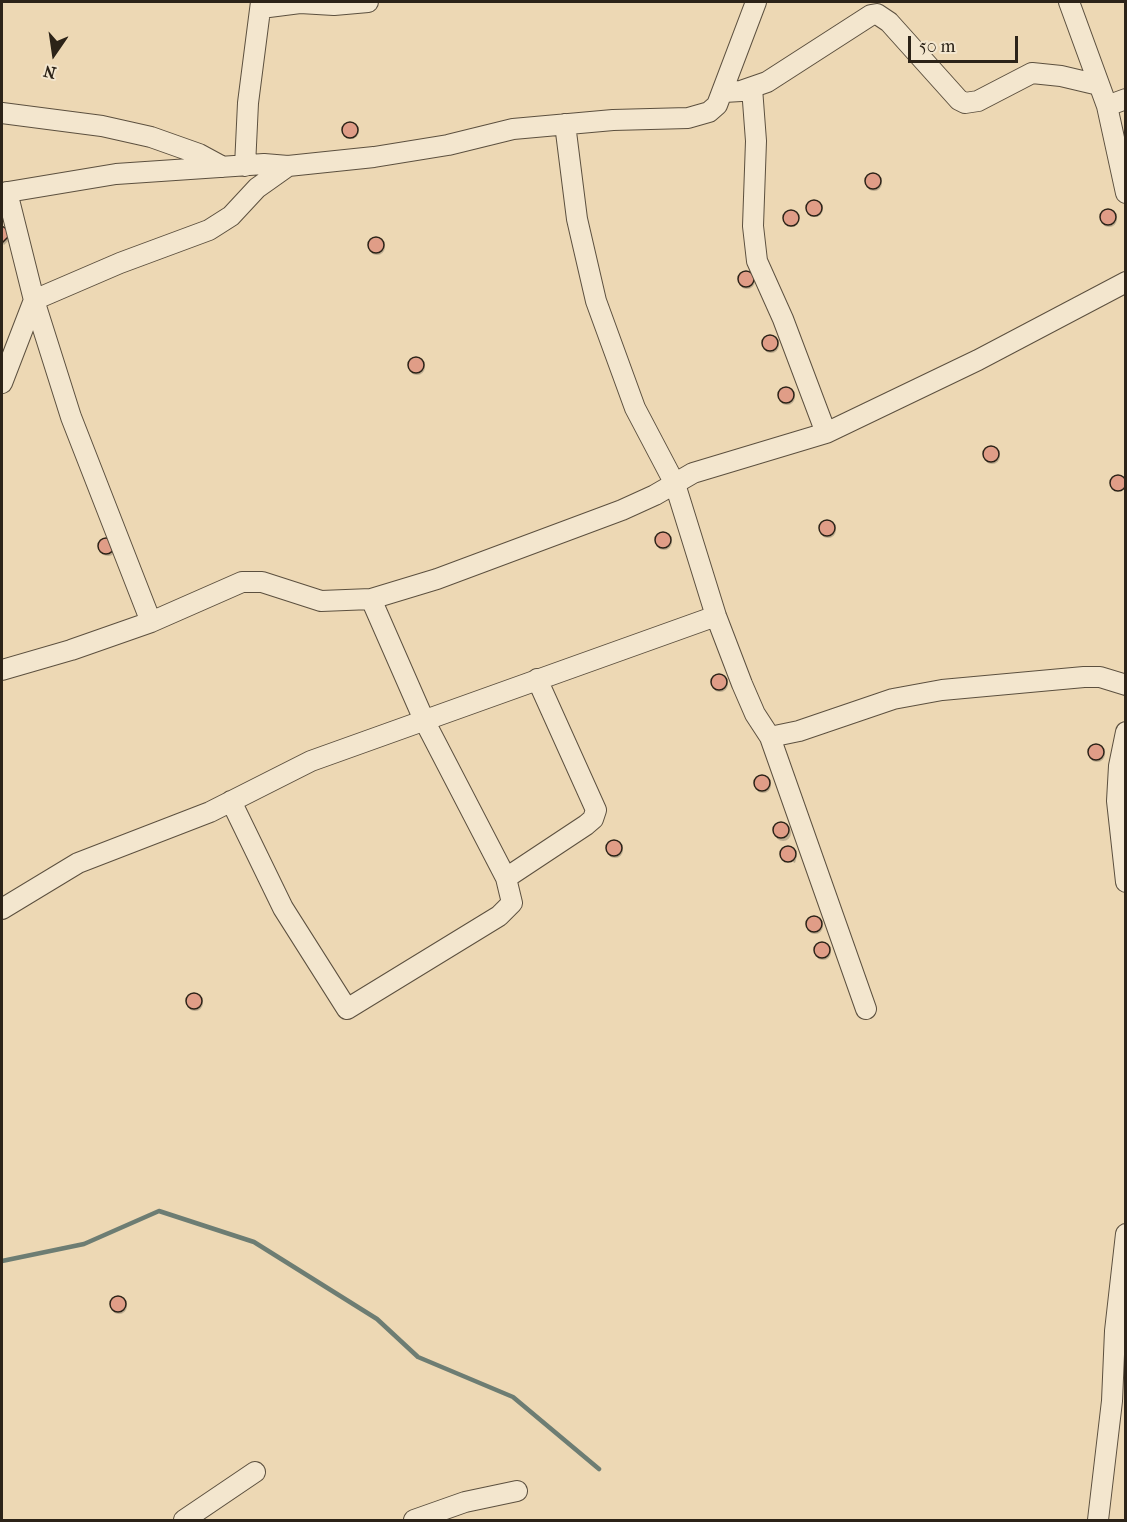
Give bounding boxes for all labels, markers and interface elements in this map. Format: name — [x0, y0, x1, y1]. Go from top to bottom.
north arrow — [24, 24, 84, 84]
scale bar — [911, 24, 1020, 62]
text: 50 m — [919, 36, 955, 57]
text: N — [42, 61, 58, 83]

